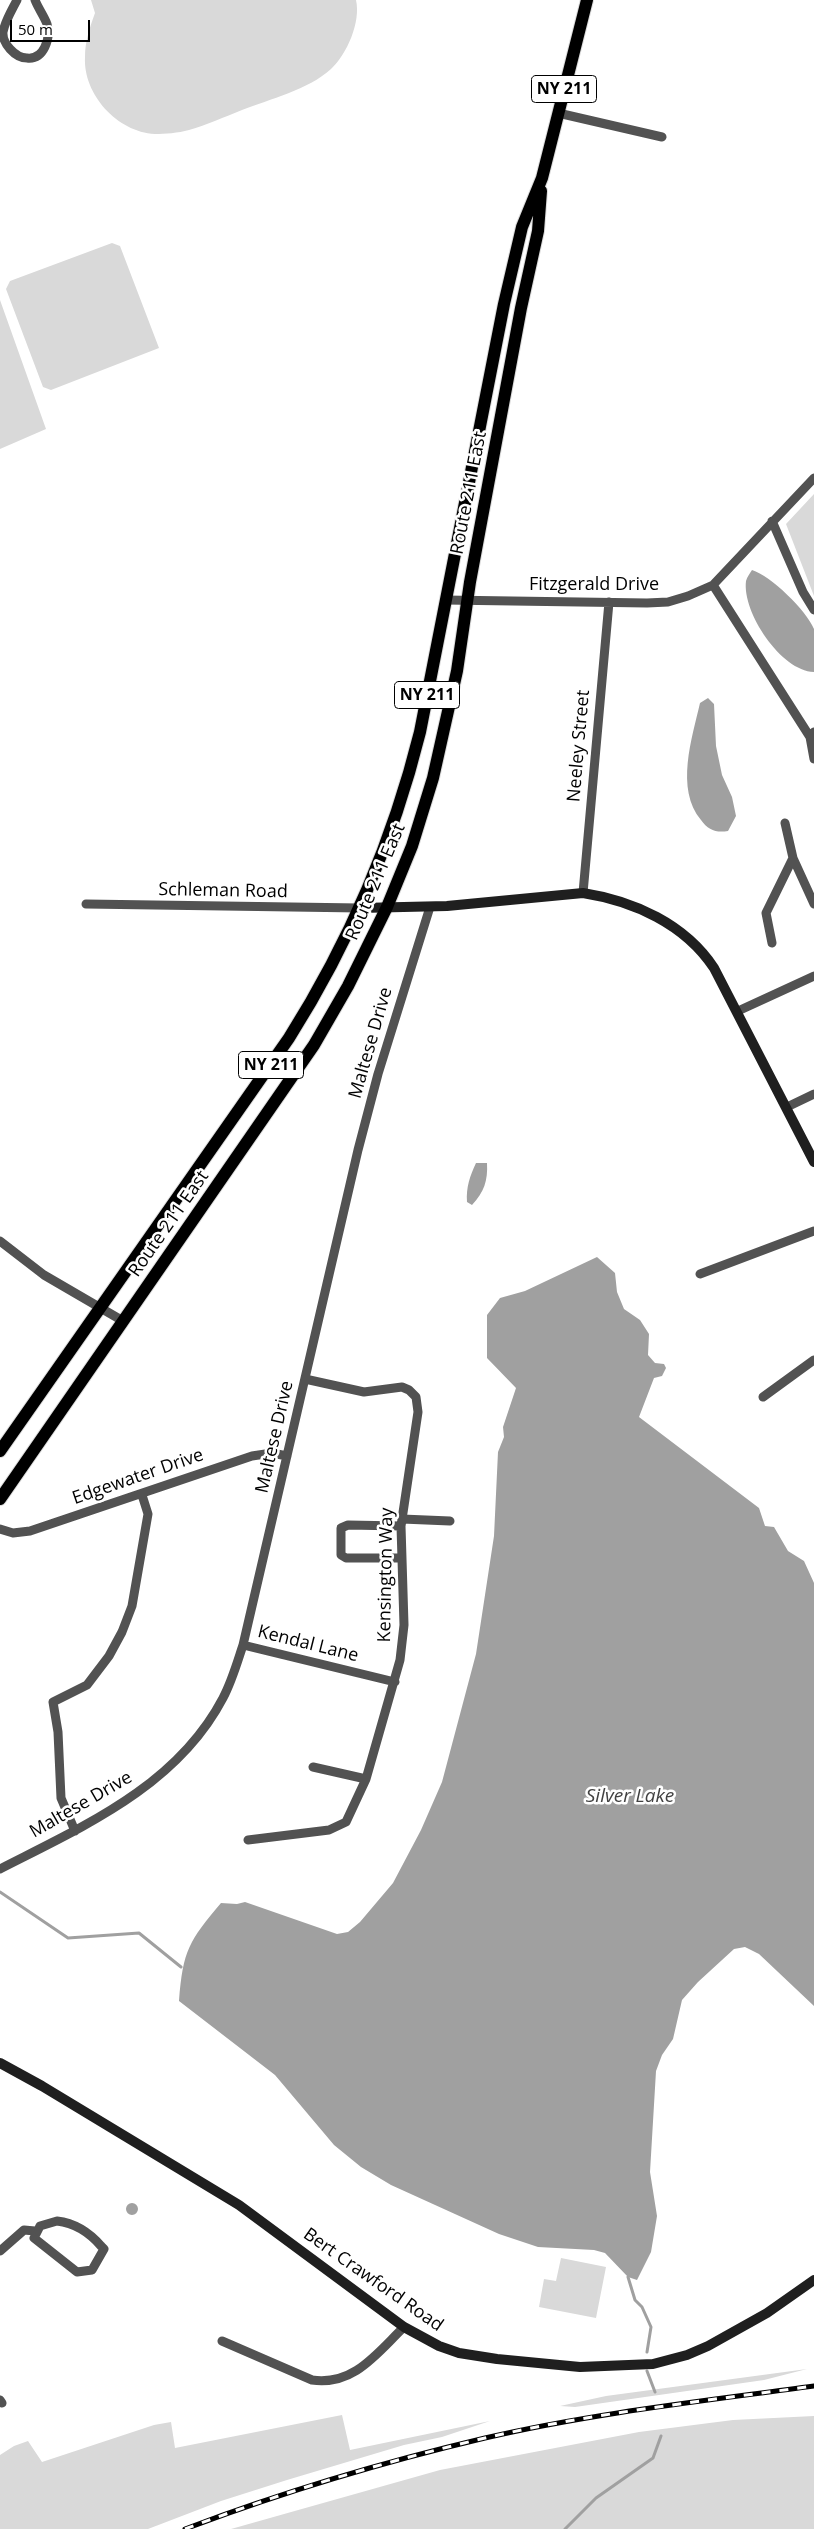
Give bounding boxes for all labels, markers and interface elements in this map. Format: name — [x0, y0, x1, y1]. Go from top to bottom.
scale bar — [12, 10, 92, 42]
text: 50 m — [18, 19, 53, 39]
road number: NY 211 — [532, 76, 596, 102]
street label: Route 211 East — [446, 430, 492, 556]
street label: Fitzgerald Drive — [529, 574, 659, 596]
road number: NY 211 — [394, 682, 460, 708]
street label: Neeley Street — [563, 689, 595, 803]
street label: Route 211 East — [342, 820, 410, 944]
street label: Schleman Road — [158, 879, 288, 903]
street label: Maltese Drive — [345, 985, 397, 1101]
road number: NY 211 — [238, 1052, 304, 1078]
street label: Route 211 East — [124, 1167, 214, 1281]
street label: Maltese Drive — [252, 1379, 298, 1495]
street label: Edgewater Drive — [69, 1444, 207, 1510]
street label: Kensington Way — [374, 1507, 398, 1643]
street label: Kendal Lane — [255, 1621, 361, 1667]
street label: Maltese Drive — [26, 1767, 136, 1843]
water label: Silver Lake — [586, 1786, 674, 1808]
street label: Bert Crawford Road — [299, 2224, 447, 2336]

